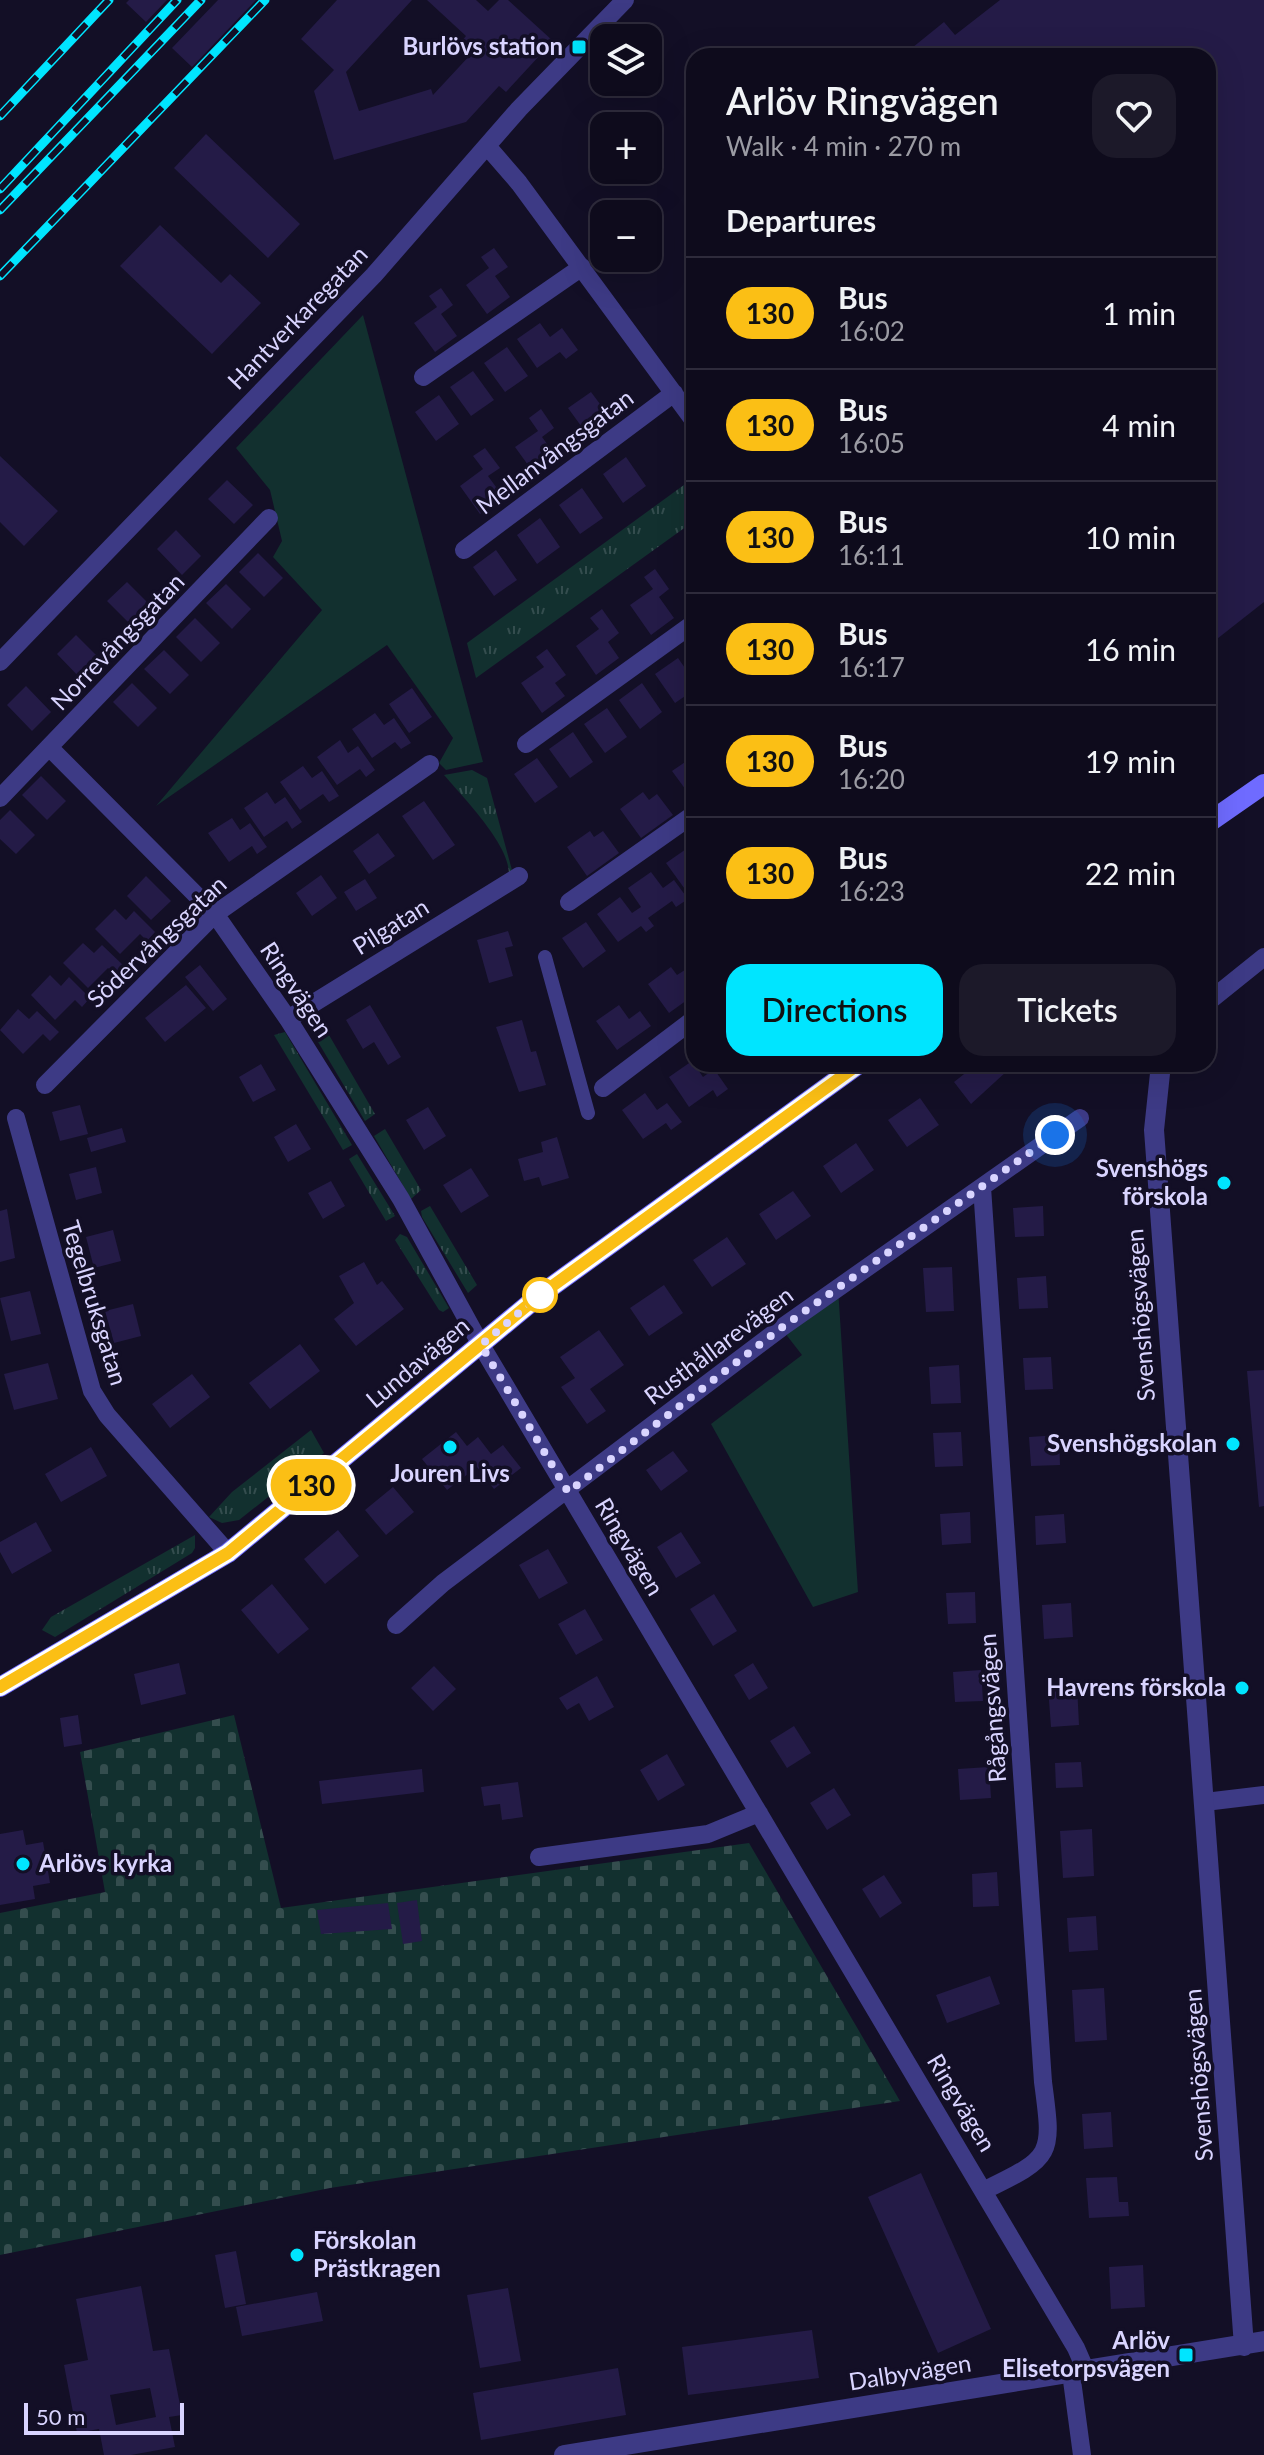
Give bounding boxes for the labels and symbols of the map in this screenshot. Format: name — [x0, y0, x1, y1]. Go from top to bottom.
place label: Burlövs station — [403, 31, 563, 60]
marker: Burlövs station — [570, 38, 588, 56]
street label: Hantverkaregatan — [221, 239, 373, 395]
street label: Mellanvångsgatan — [470, 382, 638, 519]
street label: Norrevångsgatan — [44, 566, 190, 716]
street label: Södervångsgatan — [80, 869, 232, 1013]
street label: Pilgatan — [347, 891, 433, 960]
street label: Ringvägen — [255, 936, 340, 1042]
your location — [1035, 1115, 1075, 1155]
place label: Svenshögs förskola — [1096, 1153, 1208, 1210]
marker: Svenshögs förskola — [1215, 1174, 1233, 1192]
street label: Tegelbruksgatan — [57, 1217, 134, 1388]
street label: Svenshögsvägen — [1119, 1228, 1160, 1402]
unlabelled marker — [523, 1278, 557, 1312]
street label: Rusthållarevägen — [638, 1279, 798, 1410]
street label: Lundavägen — [359, 1310, 475, 1413]
place label: Svenshögskolan — [1047, 1428, 1217, 1457]
marker: Svenshögskolan — [1224, 1435, 1242, 1453]
marker: Jouren Livs — [441, 1438, 459, 1456]
place label: Jouren Livs — [390, 1458, 510, 1487]
line badge: 130 — [265, 1459, 357, 1511]
street label: Ringvägen — [590, 1492, 671, 1600]
street label: Rågångsvägen — [972, 1632, 1011, 1784]
place label: Havrens förskola — [1046, 1672, 1226, 1701]
marker: Havrens förskola — [1233, 1679, 1251, 1697]
place label: Arlövs kyrka — [38, 1848, 172, 1877]
marker: Arlövs kyrka — [14, 1855, 32, 1873]
street label: Svenshögsvägen — [1177, 1988, 1218, 2162]
street label: Ringvägen — [922, 2048, 1003, 2156]
place label: Förskolan Prästkragen — [313, 2225, 441, 2282]
marker: Förskolan Prästkragen — [288, 2246, 306, 2264]
place label: Arlöv Elisetorpsvägen — [1002, 2325, 1170, 2382]
marker: Arlöv Elisetorpsvägen — [1177, 2346, 1195, 2364]
street label: Dalbyvägen — [847, 2348, 973, 2395]
scale bar — [24, 2399, 184, 2435]

